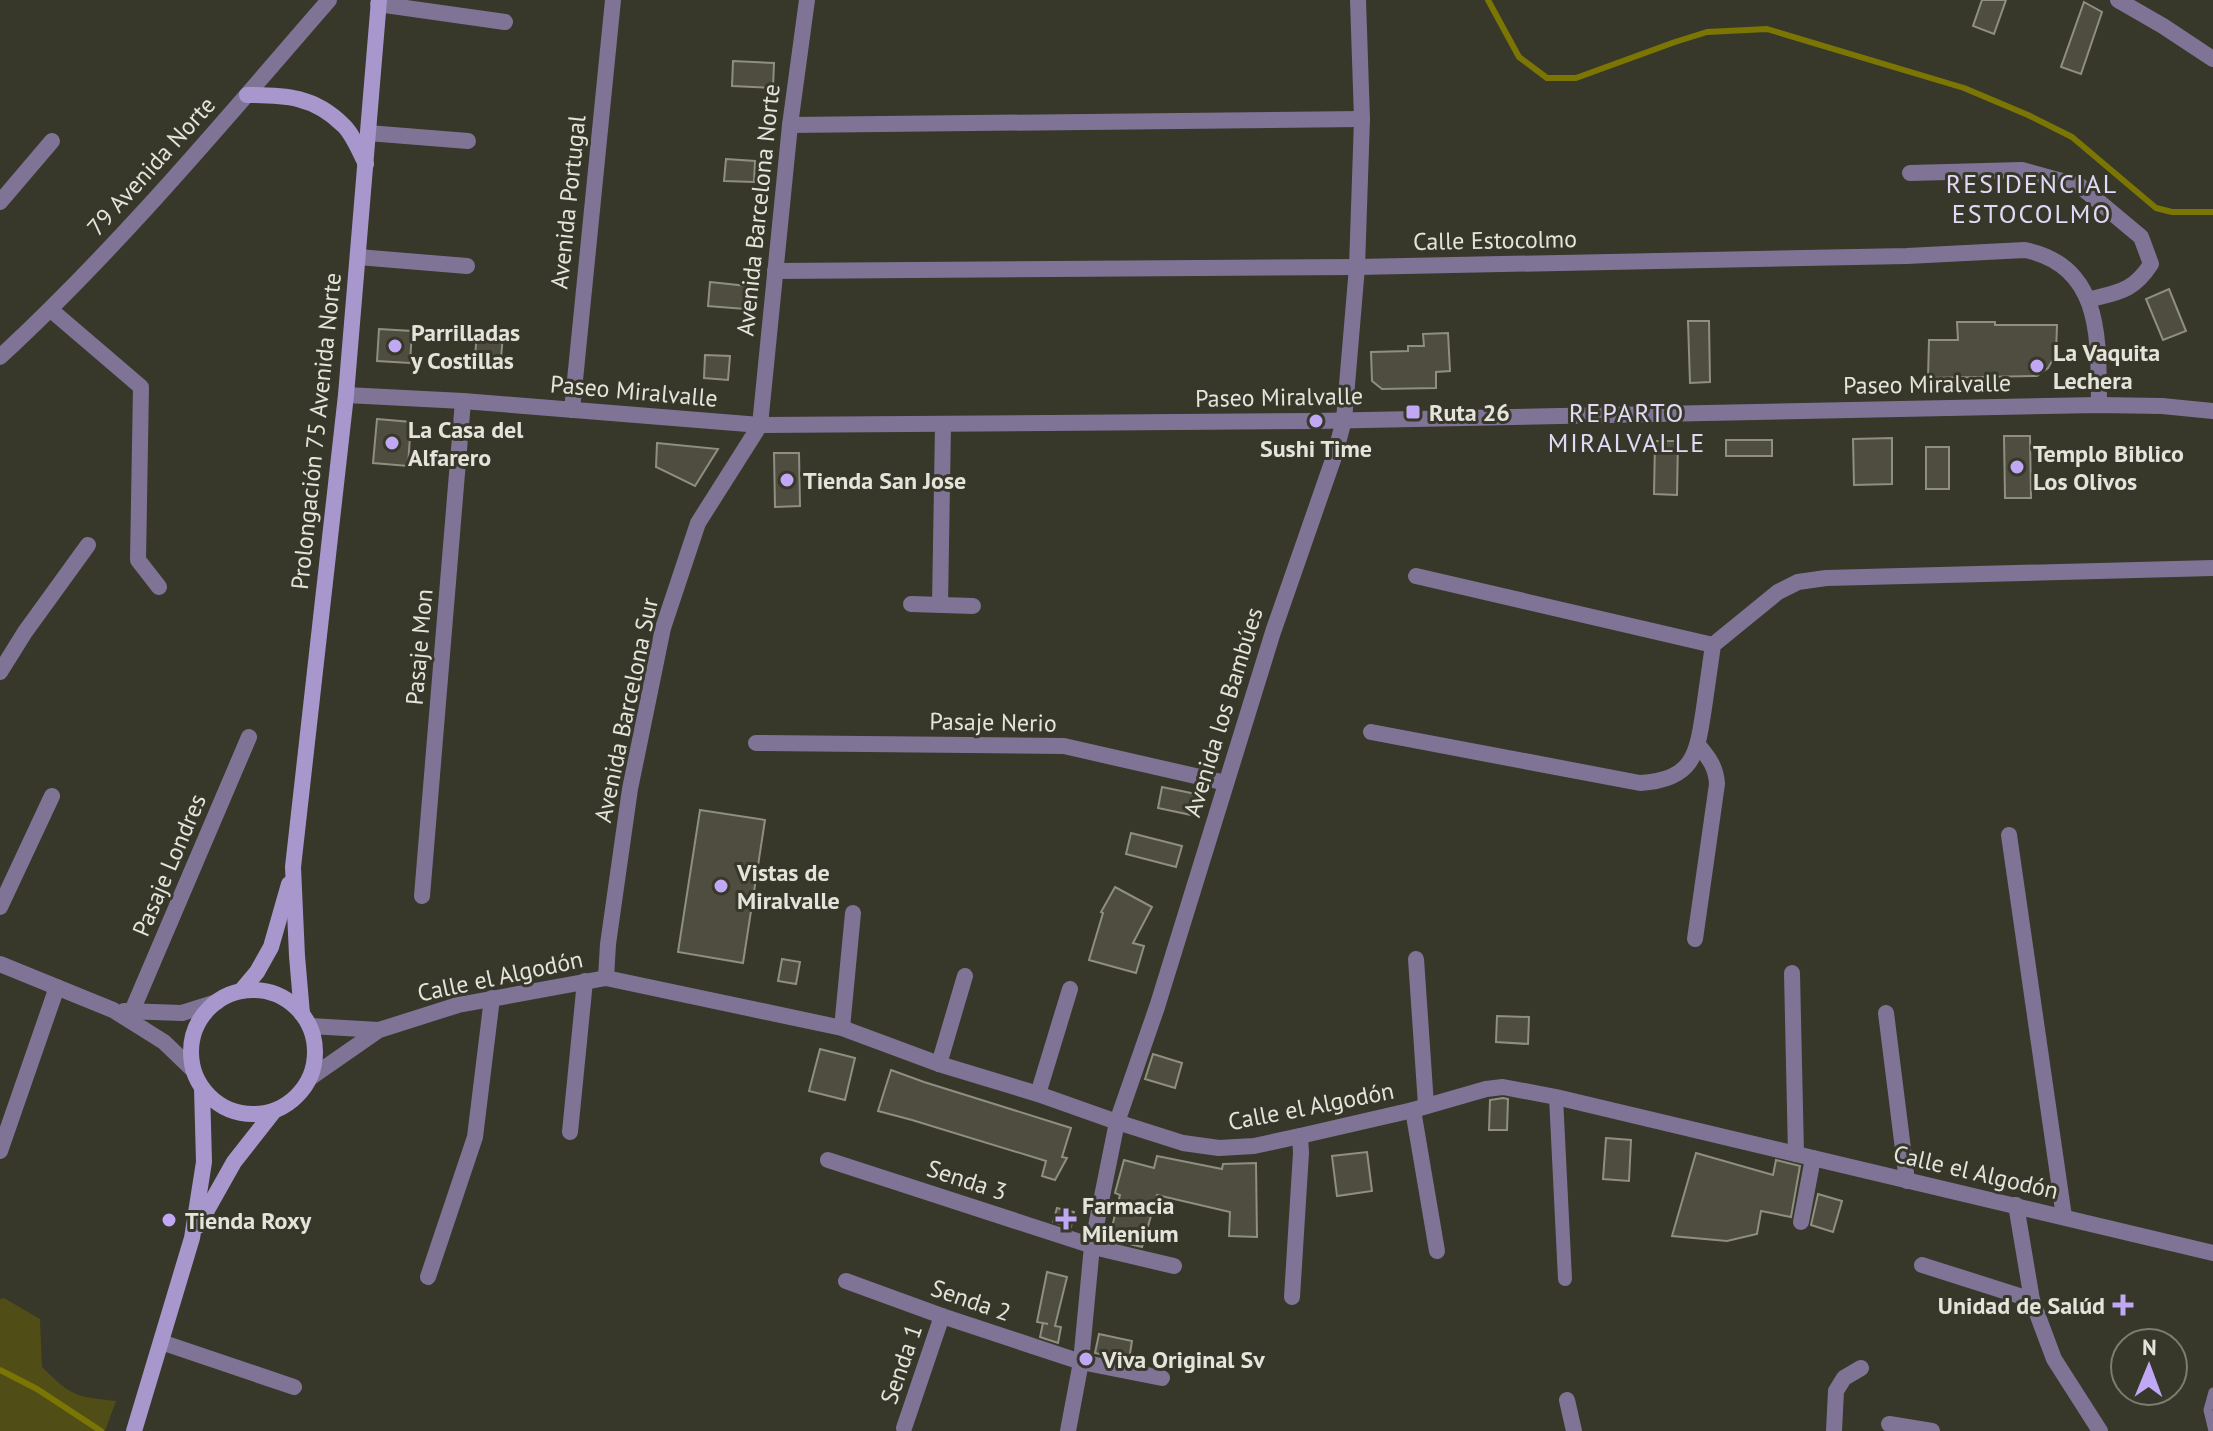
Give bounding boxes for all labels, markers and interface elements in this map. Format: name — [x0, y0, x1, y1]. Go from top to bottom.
street label: Avenida Barcelona Norte — [729, 82, 787, 338]
street label: 79 Avenida Norte — [80, 90, 222, 242]
street label: Avenida Portugal — [543, 114, 593, 290]
district label: RESIDENCIAL ESTOCOLMO — [1946, 167, 2118, 230]
street label: Calle Estocolmo — [1413, 223, 1577, 257]
street label: Prolongación 75 Avenida Norte — [284, 271, 348, 591]
place label: Parrilladas y Costillas — [410, 317, 520, 376]
marker: Parrilladas y Costillas — [386, 337, 404, 355]
place label: La Vaquita Lechera — [2053, 337, 2160, 396]
marker: La Vaquita Lechera — [2028, 357, 2046, 375]
street label: Paseo Miralvalle — [1843, 367, 2011, 401]
street label: Paseo Miralvalle — [549, 368, 719, 414]
street label: Paseo Miralvalle — [1195, 380, 1363, 414]
district label: REPARTO MIRALVALLE — [1548, 396, 1706, 459]
place label: Ruta 26 — [1429, 397, 1510, 428]
marker: Ruta 26 — [1404, 403, 1422, 421]
marker: Sushi Time — [1307, 412, 1325, 430]
place label: La Casa del Alfarero — [408, 414, 524, 473]
place label: Sushi Time — [1260, 433, 1372, 464]
marker: La Casa del Alfarero — [383, 434, 401, 452]
place label: Templo Biblico Los Olivos — [2033, 438, 2184, 497]
marker: Templo Biblico Los Olivos — [2008, 458, 2026, 476]
place label: Tienda San Jose — [803, 465, 966, 496]
marker: Tienda San Jose — [778, 471, 796, 489]
street label: Pasaje Mon — [398, 588, 440, 706]
street label: Avenida Barcelona Sur — [587, 595, 665, 825]
street label: Avenida los Bambúes — [1176, 603, 1270, 821]
street label: Pasaje Nerio — [929, 705, 1057, 739]
street label: Pasaje Londres — [125, 789, 213, 941]
place label: Vistas de Miralvalle — [736, 857, 840, 916]
marker: Vistas de Miralvalle — [712, 877, 730, 895]
street label: Calle el Algodón — [414, 943, 586, 1009]
street label: Calle el Algodón — [1225, 1075, 1397, 1137]
street label: Calle el Algodón — [1890, 1138, 2062, 1206]
street label: Senda 3 — [923, 1153, 1011, 1207]
place label: Farmacia Milenium — [1082, 1190, 1179, 1249]
place label: Tienda Roxy — [185, 1205, 312, 1236]
marker: Farmacia Milenium — [1057, 1210, 1075, 1228]
marker: Tienda Roxy — [160, 1211, 178, 1229]
street label: Senda 2 — [927, 1272, 1015, 1328]
place label: Unidad de Salúd — [1938, 1290, 2105, 1321]
marker: Unidad de Salúd — [2112, 1294, 2134, 1316]
street label: Senda 1 — [873, 1320, 929, 1408]
north arrow — [2109, 1327, 2189, 1407]
text: N — [2142, 1333, 2157, 1361]
place label: Viva Original Sv — [1101, 1344, 1265, 1375]
marker: Viva Original Sv — [1077, 1350, 1095, 1368]

